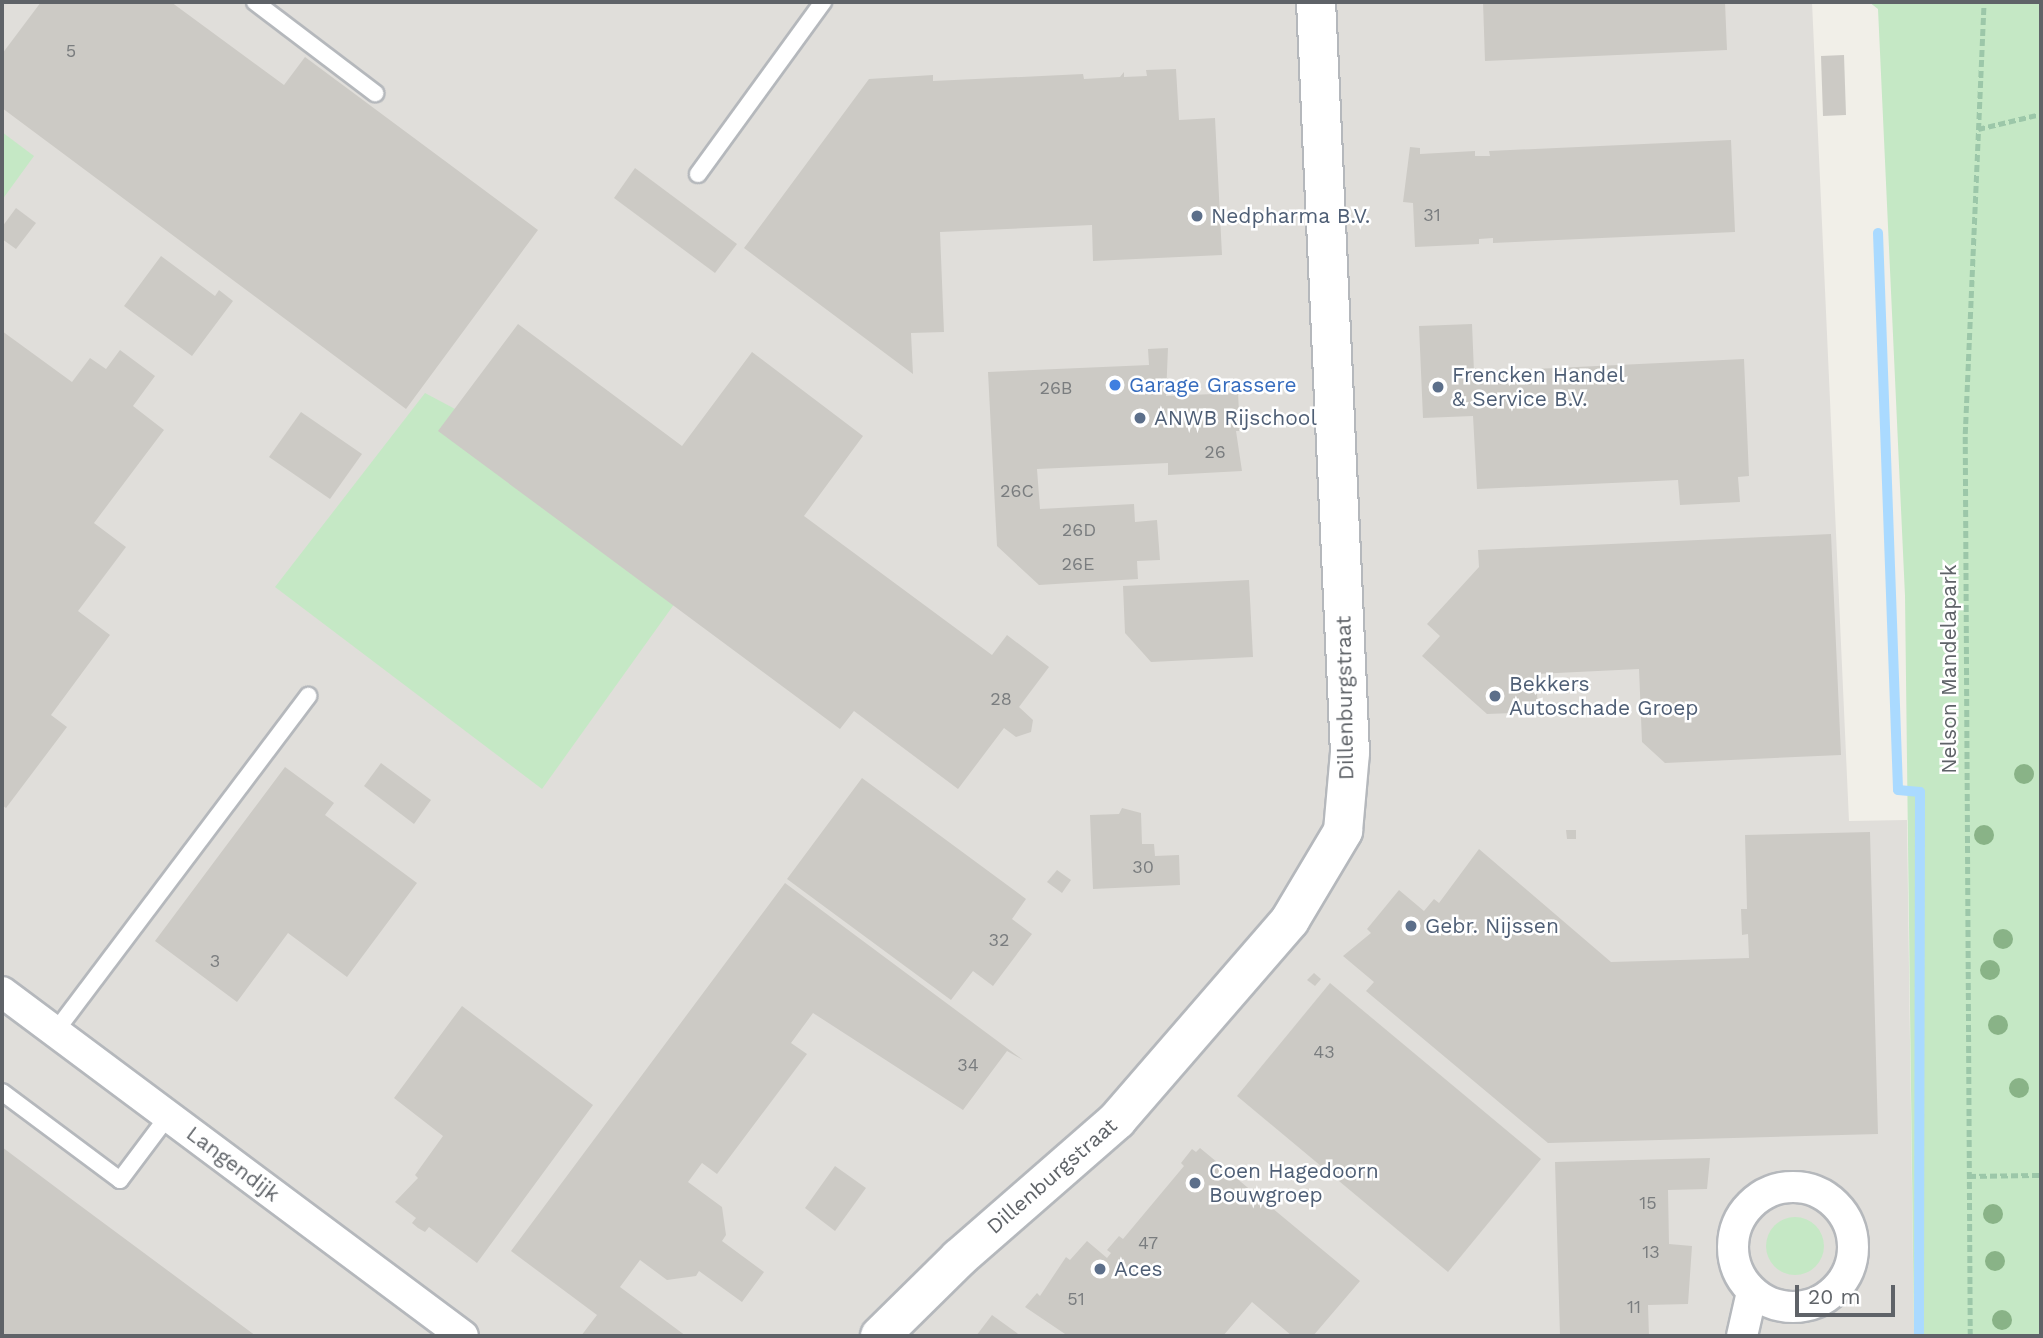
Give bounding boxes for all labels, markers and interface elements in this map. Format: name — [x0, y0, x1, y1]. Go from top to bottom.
house number: 5 — [66, 40, 76, 62]
place label: Nedpharma B.V. — [1211, 203, 1371, 229]
house number: 31 — [1423, 204, 1441, 226]
marker: Nedpharma B.V. — [1189, 208, 1205, 224]
place label: Frencken Handel & Service B.V. — [1452, 362, 1625, 412]
place label: Garage Grassere — [1129, 372, 1297, 398]
house number: 26B — [1039, 377, 1073, 399]
marker: Garage Grassere — [1107, 377, 1123, 393]
marker: Frencken Handel & Service B.V. — [1430, 379, 1446, 395]
place label: ANWB Rijschool — [1154, 405, 1317, 431]
marker: ANWB Rijschool — [1132, 410, 1148, 426]
house number: 26 — [1204, 441, 1226, 463]
house number: 26C — [1000, 480, 1034, 502]
house number: 26D — [1062, 519, 1096, 541]
house number: 26E — [1062, 553, 1094, 575]
street label: Nelson Mandelapark — [1936, 564, 1962, 774]
street label: Dillenburgstraat — [1331, 616, 1359, 780]
place label: Bekkers Autoschade Groep — [1509, 671, 1699, 721]
house number: 28 — [990, 688, 1012, 710]
marker: Bekkers Autoschade Groep — [1487, 688, 1503, 704]
house number: 30 — [1132, 856, 1154, 878]
place label: Gebr. Nijssen — [1425, 913, 1559, 939]
marker: Gebr. Nijssen — [1403, 918, 1419, 934]
house number: 32 — [989, 929, 1009, 951]
house number: 3 — [210, 950, 220, 972]
house number: 43 — [1313, 1041, 1335, 1063]
house number: 34 — [957, 1054, 979, 1076]
street label: Dillenburgstraat — [982, 1113, 1122, 1239]
street label: Langendijk — [182, 1121, 284, 1207]
place label: Coen Hagedoorn Bouwgroep — [1209, 1158, 1379, 1208]
marker: Coen Hagedoorn Bouwgroep — [1187, 1175, 1203, 1191]
house number: 15 — [1639, 1192, 1657, 1214]
house number: 47 — [1138, 1232, 1158, 1254]
house number: 13 — [1642, 1241, 1660, 1263]
place label: Aces — [1114, 1256, 1163, 1282]
marker: Aces — [1092, 1261, 1108, 1277]
scale bar — [1798, 1272, 1898, 1316]
text: 20 m — [1808, 1284, 1860, 1309]
house number: 51 — [1067, 1288, 1085, 1310]
house number: 11 — [1627, 1296, 1641, 1318]

